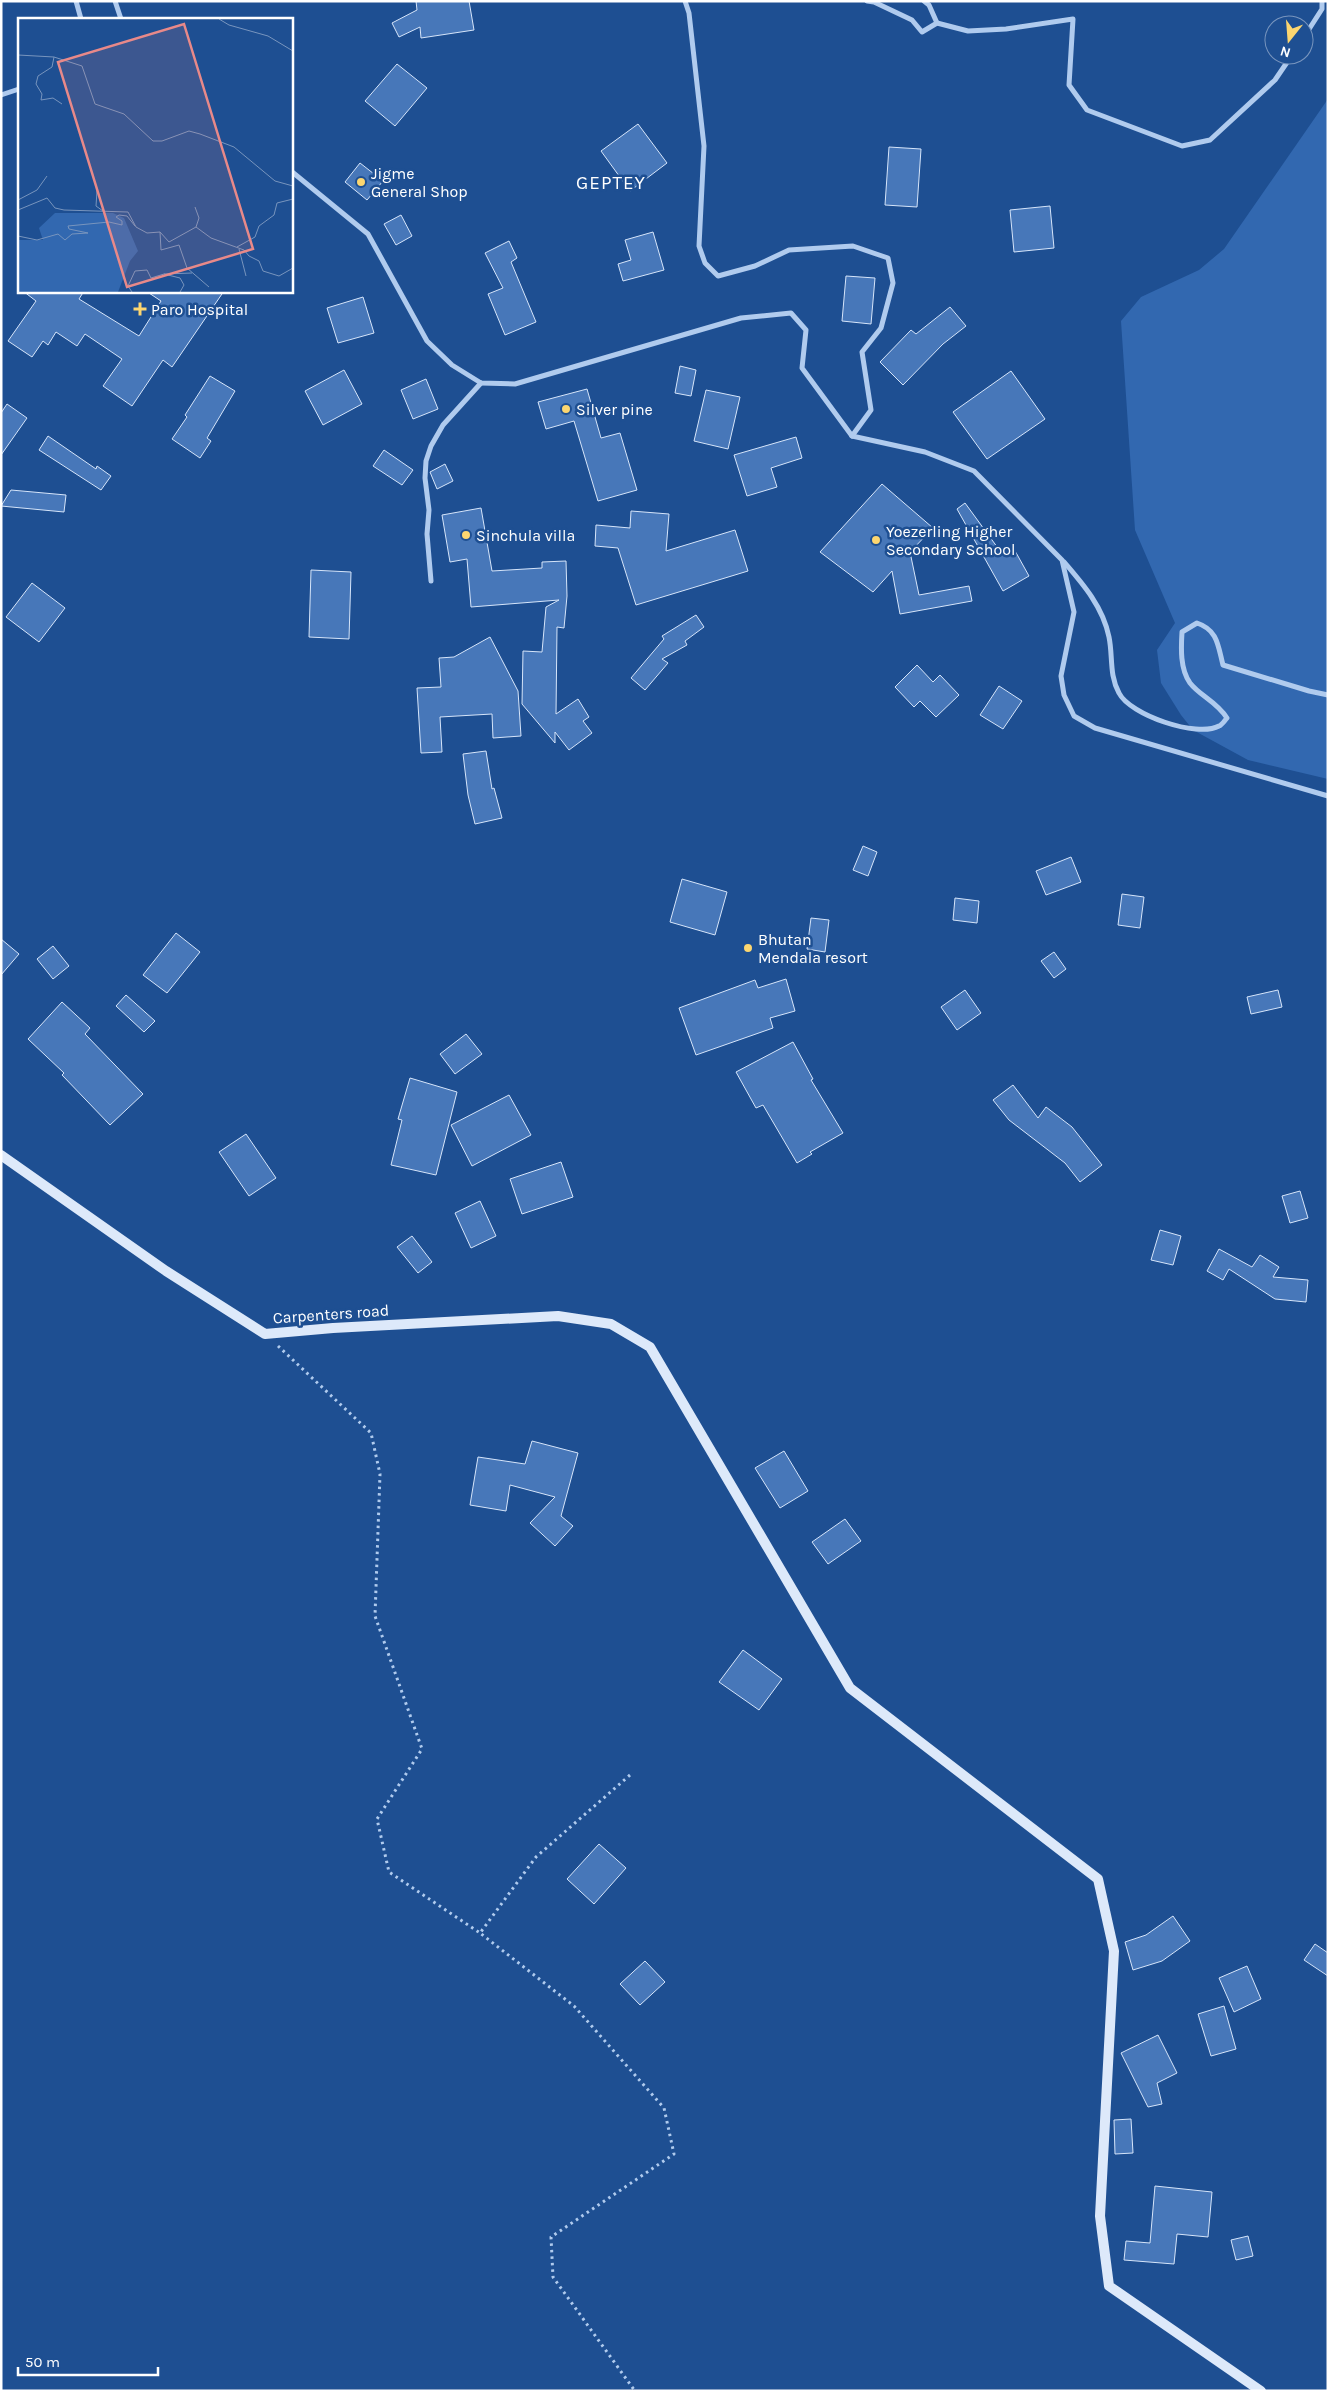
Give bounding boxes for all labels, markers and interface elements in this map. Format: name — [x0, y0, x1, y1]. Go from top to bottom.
north arrow — [1264, 15, 1314, 65]
inset map — [18, 18, 292, 292]
text: N — [1278, 42, 1293, 62]
place label: Jigme General Shop — [371, 164, 468, 201]
district label: GEPTEY — [576, 172, 646, 194]
marker: Jigme General Shop — [355, 176, 367, 188]
place label: Paro Hospital — [151, 300, 248, 319]
marker: Paro Hospital — [133, 302, 147, 316]
place label: Silver pine — [576, 400, 653, 419]
marker: Silver pine — [560, 403, 572, 415]
place label: Yoezerling Higher Secondary School — [886, 522, 1015, 559]
place label: Sinchula villa — [476, 526, 575, 545]
marker: Sinchula villa — [460, 529, 472, 541]
marker: Yoezerling Higher Secondary School — [870, 534, 882, 546]
place label: Bhutan Mendala resort — [758, 930, 868, 967]
marker: Bhutan Mendala resort — [742, 942, 754, 954]
street label: Carpenters road — [272, 1300, 390, 1328]
scale bar — [18, 2344, 158, 2376]
text: 50 m — [25, 2353, 60, 2371]

